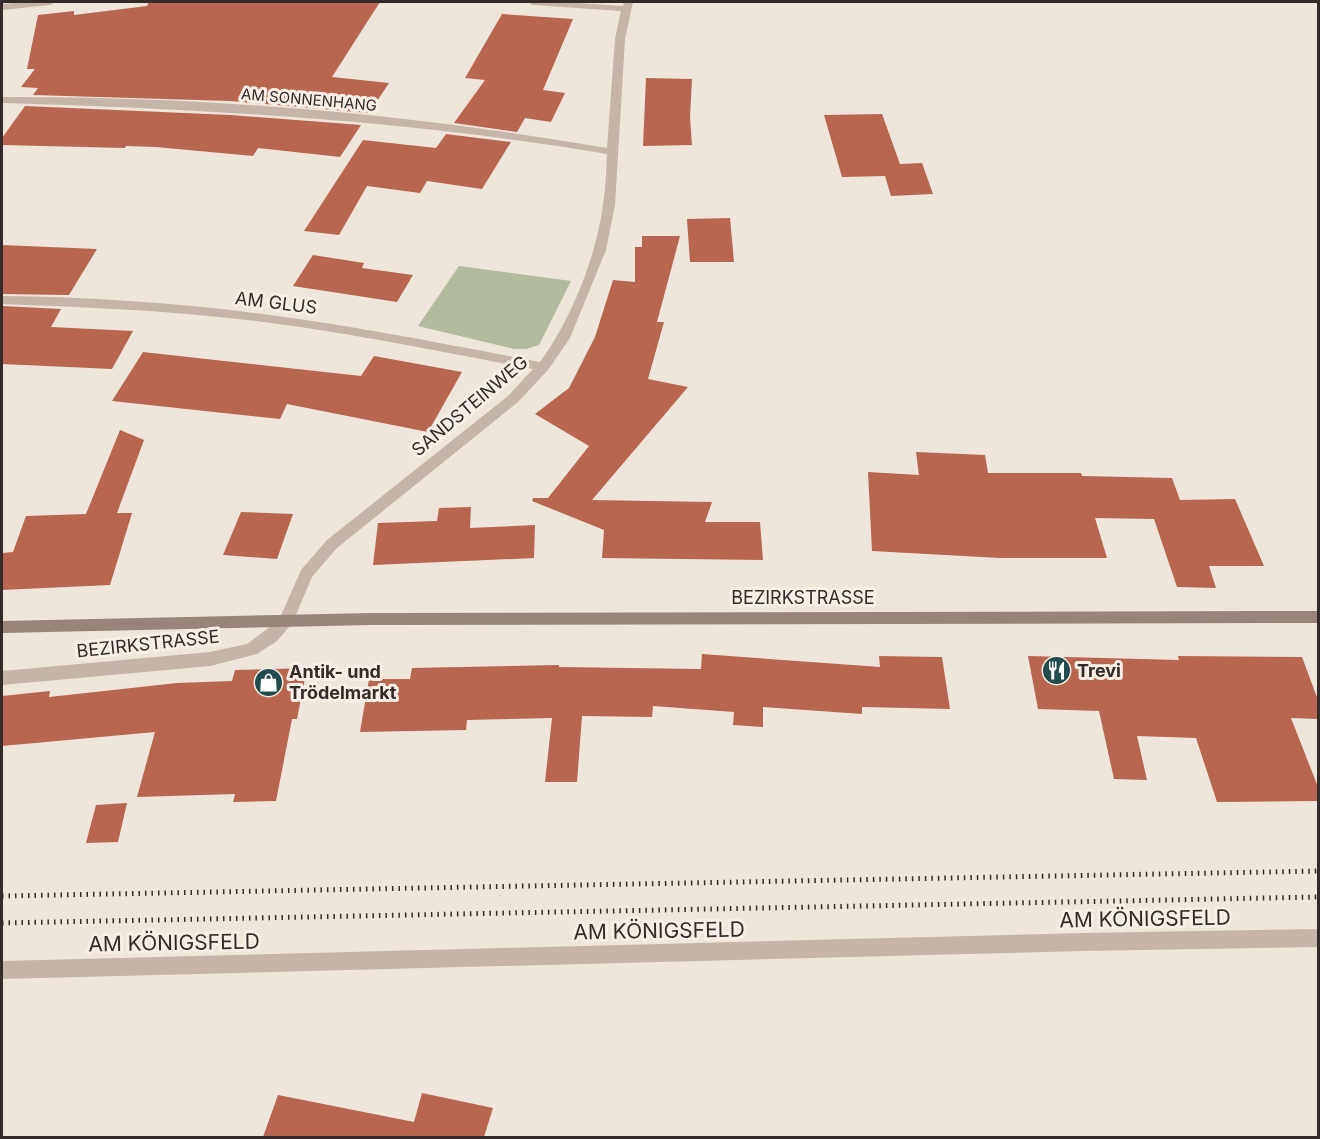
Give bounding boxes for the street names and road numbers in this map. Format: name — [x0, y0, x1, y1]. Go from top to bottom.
street label: AM SONNENHANG — [240, 84, 378, 115]
street label: AM GLUS — [234, 287, 318, 318]
street label: SANDSTEINWEG — [407, 351, 532, 460]
street label: BEZIRKSTRASSE — [731, 587, 875, 608]
street label: BEZIRKSTRASSE — [76, 626, 220, 661]
street label: AM KÖNIGSFELD — [1059, 905, 1231, 932]
street label: AM KÖNIGSFELD — [573, 917, 745, 944]
street label: AM KÖNIGSFELD — [88, 929, 260, 956]

